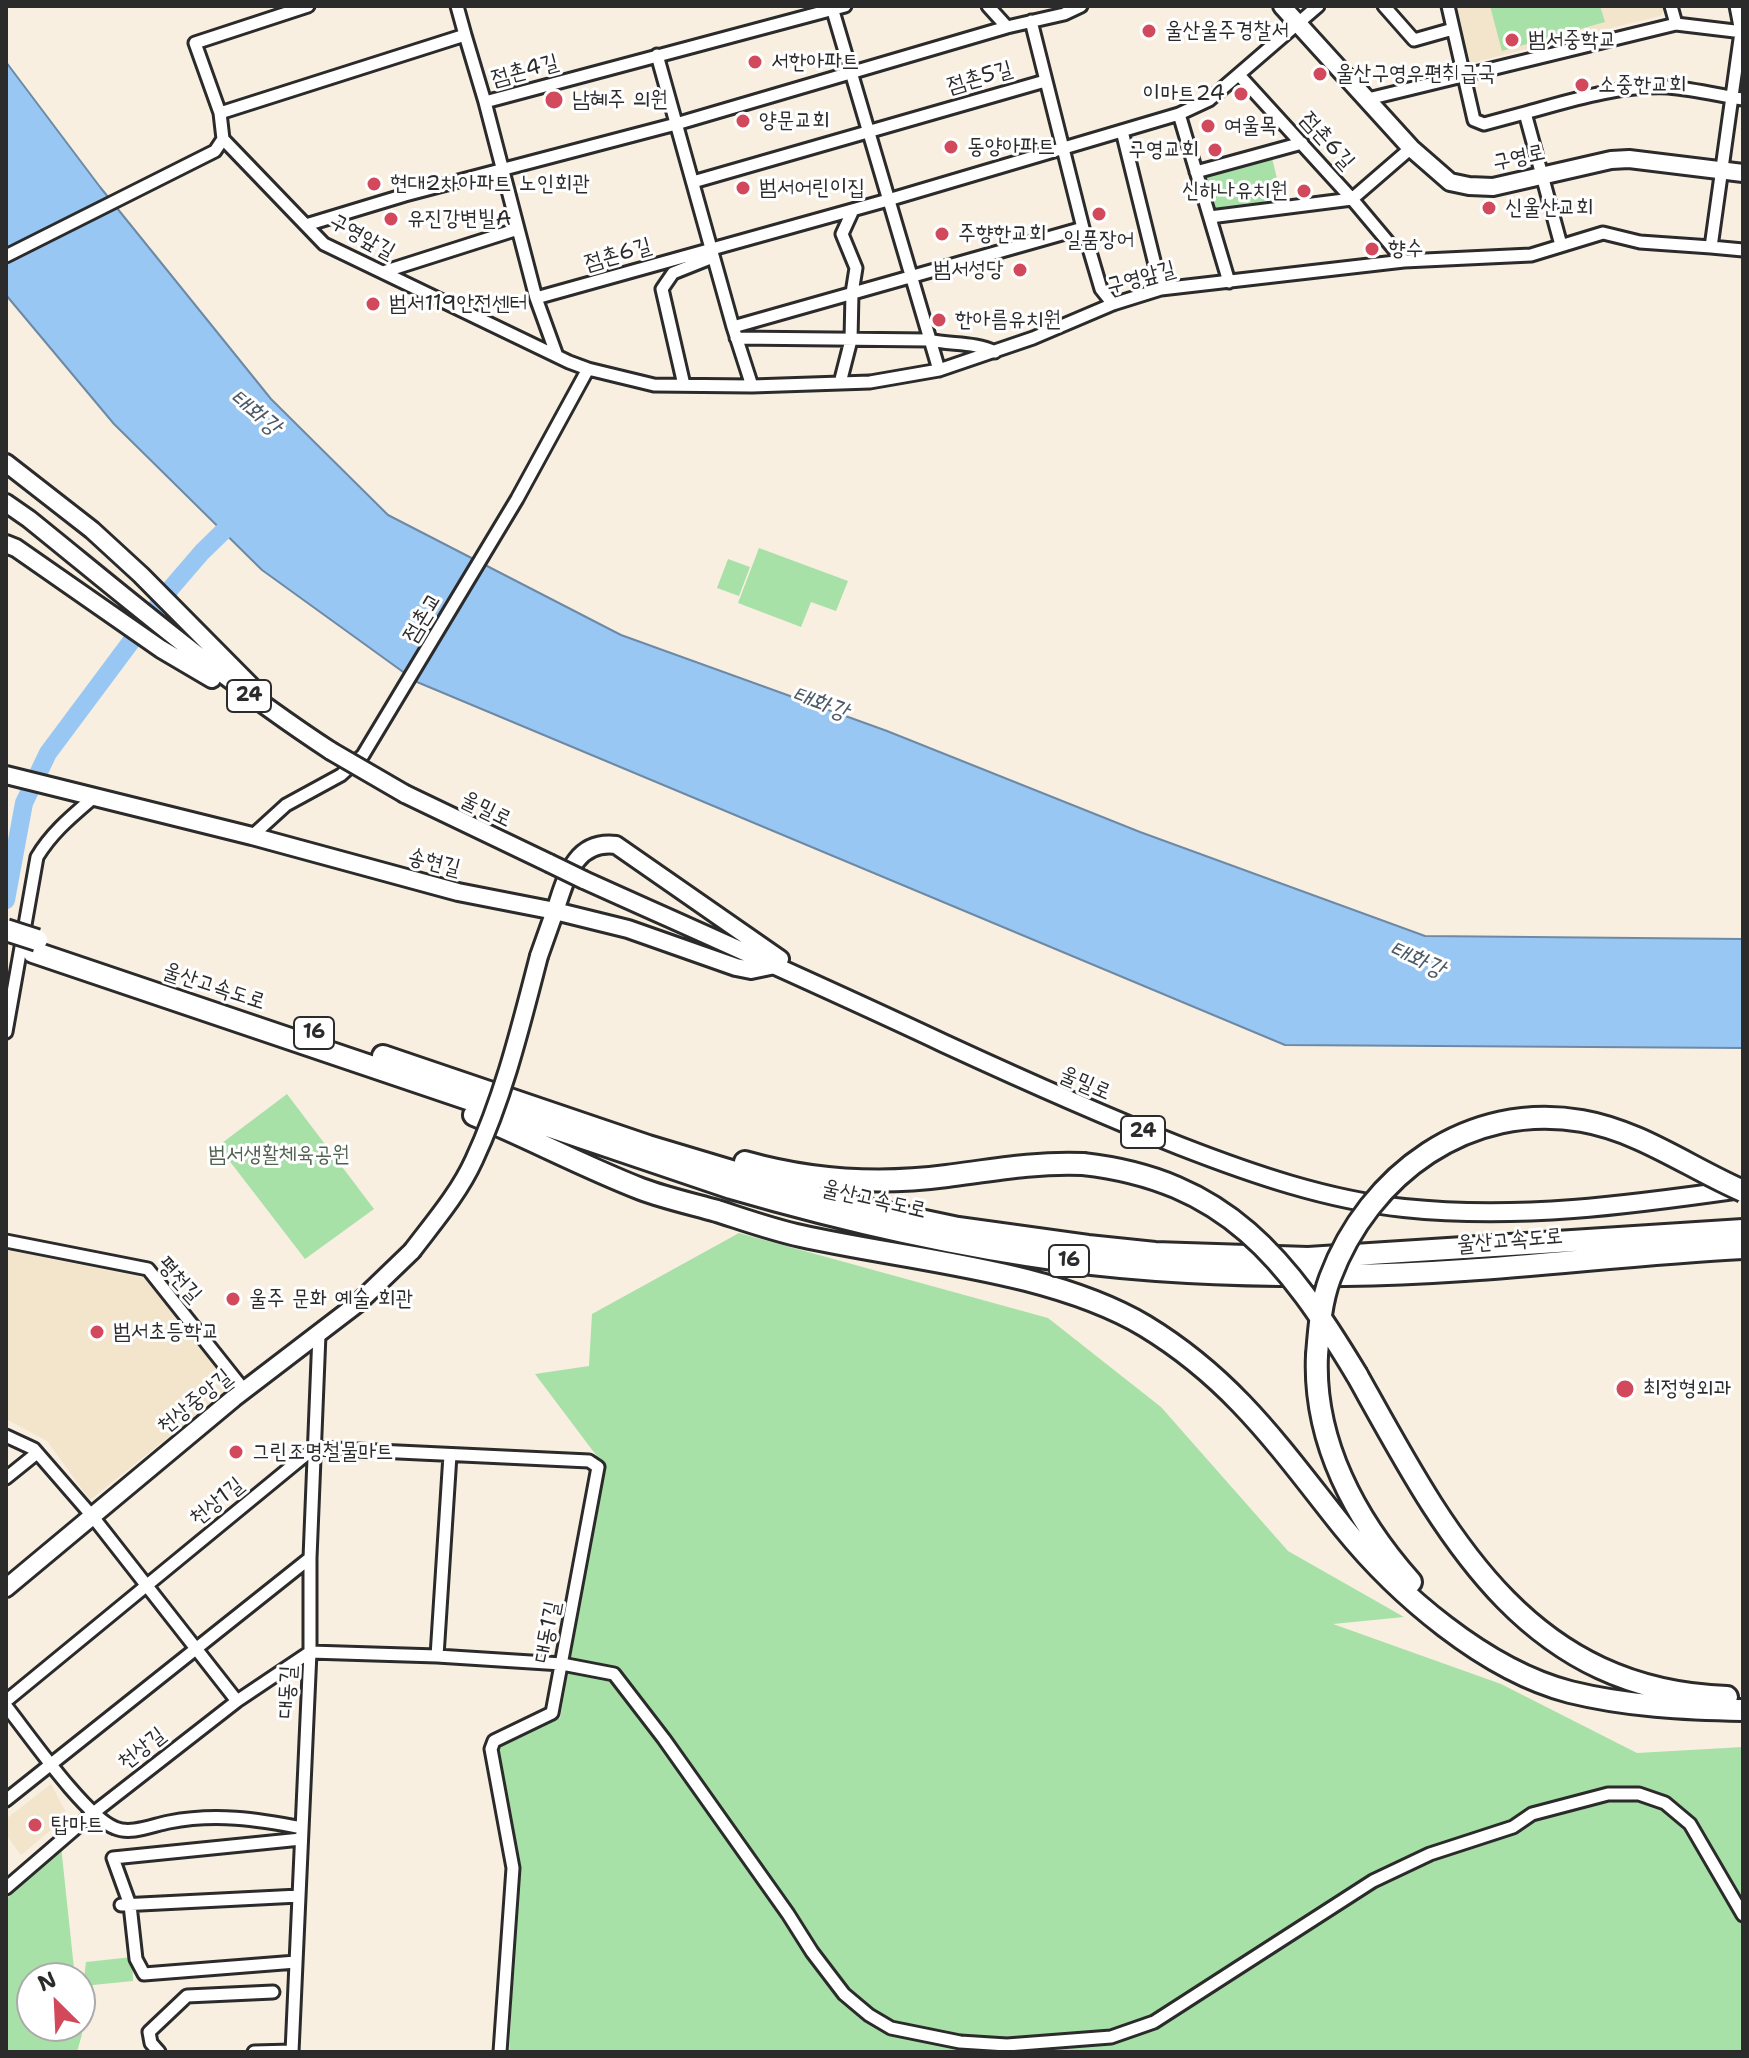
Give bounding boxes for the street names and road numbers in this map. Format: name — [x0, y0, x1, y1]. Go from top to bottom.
street label: 점촌4길 — [488, 49, 562, 93]
street label: 점촌5길 — [944, 56, 1016, 100]
street label: 점촌6길 — [1294, 107, 1360, 175]
street label: 구영로 — [1490, 140, 1548, 176]
street label: 구영앞길 — [325, 208, 399, 266]
street label: 점촌6길 — [581, 233, 655, 277]
street label: 구영앞길 — [1103, 256, 1179, 300]
street label: 점촌교 — [398, 588, 448, 648]
road number: 24 — [227, 680, 271, 712]
street label: 울밀로 — [456, 786, 516, 834]
street label: 송현길 — [405, 844, 463, 882]
street label: 울산고속도로 — [159, 958, 269, 1016]
road number: 16 — [294, 1017, 334, 1049]
street label: 울밀로 — [1055, 1061, 1115, 1107]
road number: 24 — [1121, 1116, 1165, 1148]
street label: 울산고속도로 — [819, 1175, 929, 1225]
street label: 울산고속도로 — [1456, 1223, 1564, 1259]
road number: 16 — [1049, 1245, 1089, 1277]
street label: 평천길 — [151, 1252, 207, 1308]
street label: 천상중앙길 — [152, 1364, 238, 1440]
street label: 천상1길 — [184, 1472, 250, 1532]
street label: 대동1길 — [529, 1599, 567, 1665]
street label: 대동길 — [273, 1665, 303, 1719]
street label: 천상길 — [113, 1722, 171, 1776]

